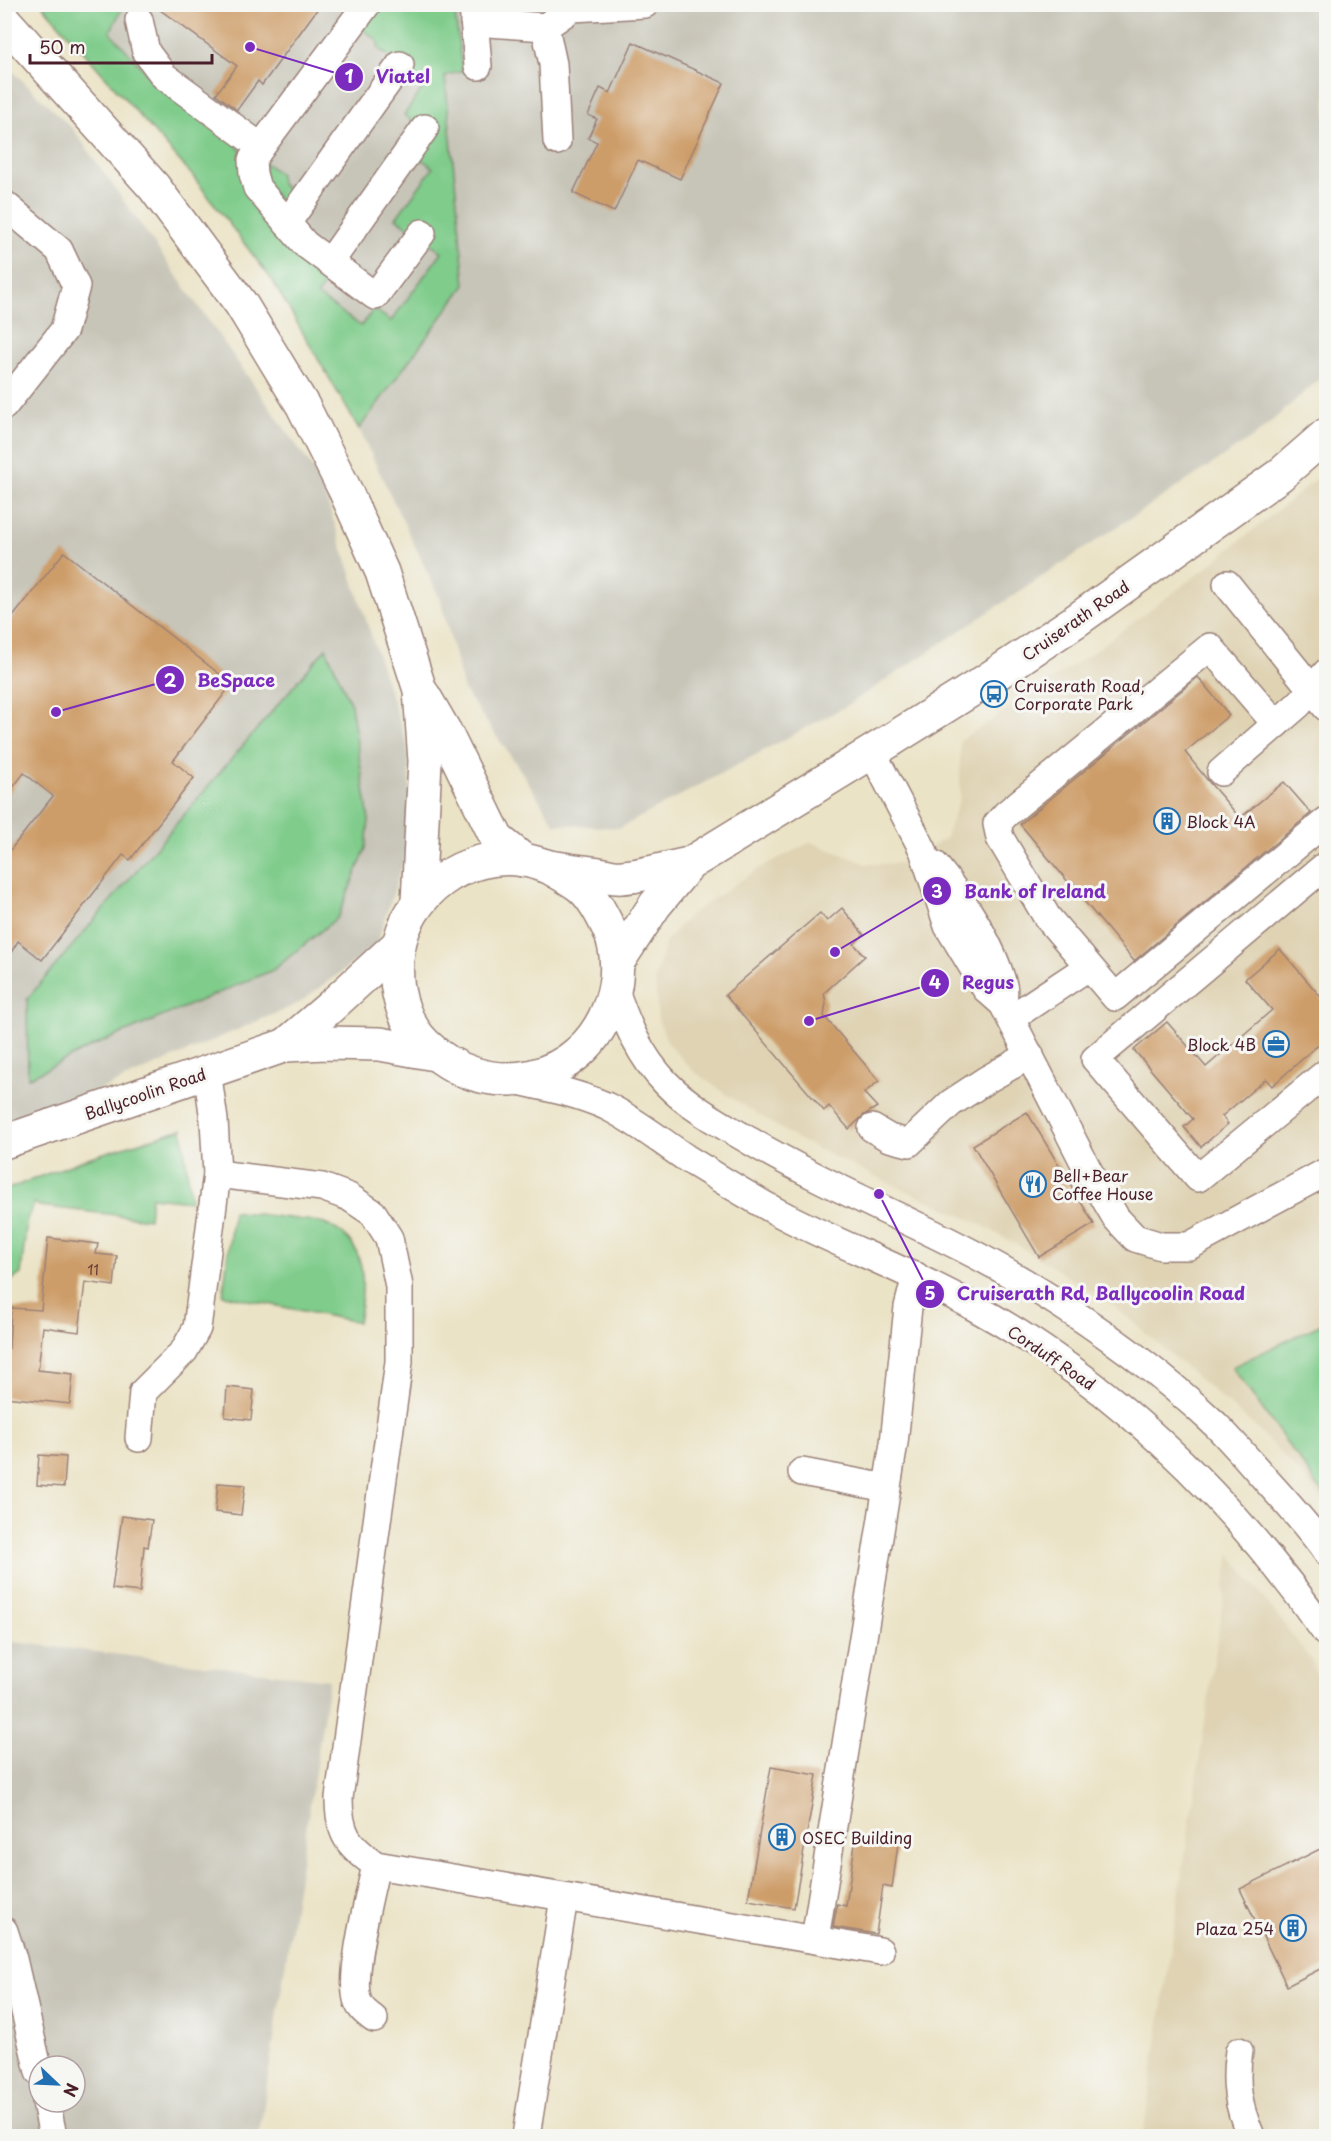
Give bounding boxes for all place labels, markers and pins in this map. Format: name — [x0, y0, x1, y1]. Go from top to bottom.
callout: Viatel — [334, 59, 442, 95]
callout: BeSpace — [155, 662, 287, 698]
place label: Cruiserath Road, Corporate Park — [1014, 673, 1145, 715]
bus stop icon: Cruiserath Road, Corporate Park — [979, 679, 1009, 709]
building icon: Block 4A — [1152, 806, 1182, 836]
place label: Block 4A — [1186, 809, 1256, 833]
callout: Bank of Ireland — [922, 873, 1118, 909]
callout: Regus — [920, 965, 1026, 1001]
office icon: Block 4B — [1261, 1029, 1291, 1059]
place label: Block 4B — [1186, 1032, 1256, 1056]
place label: Bell+Bear Coffee House — [1052, 1163, 1154, 1205]
restaurant icon: Bell+Bear Coffee House — [1018, 1169, 1048, 1199]
callout: Cruiserath Rd, Ballycoolin Road — [915, 1276, 1257, 1312]
building icon: OSEC Building — [767, 1822, 797, 1852]
place label: OSEC Building — [802, 1825, 912, 1849]
building icon: Plaza 254 — [1278, 1913, 1308, 1943]
place label: Plaza 254 — [1196, 1916, 1274, 1940]

